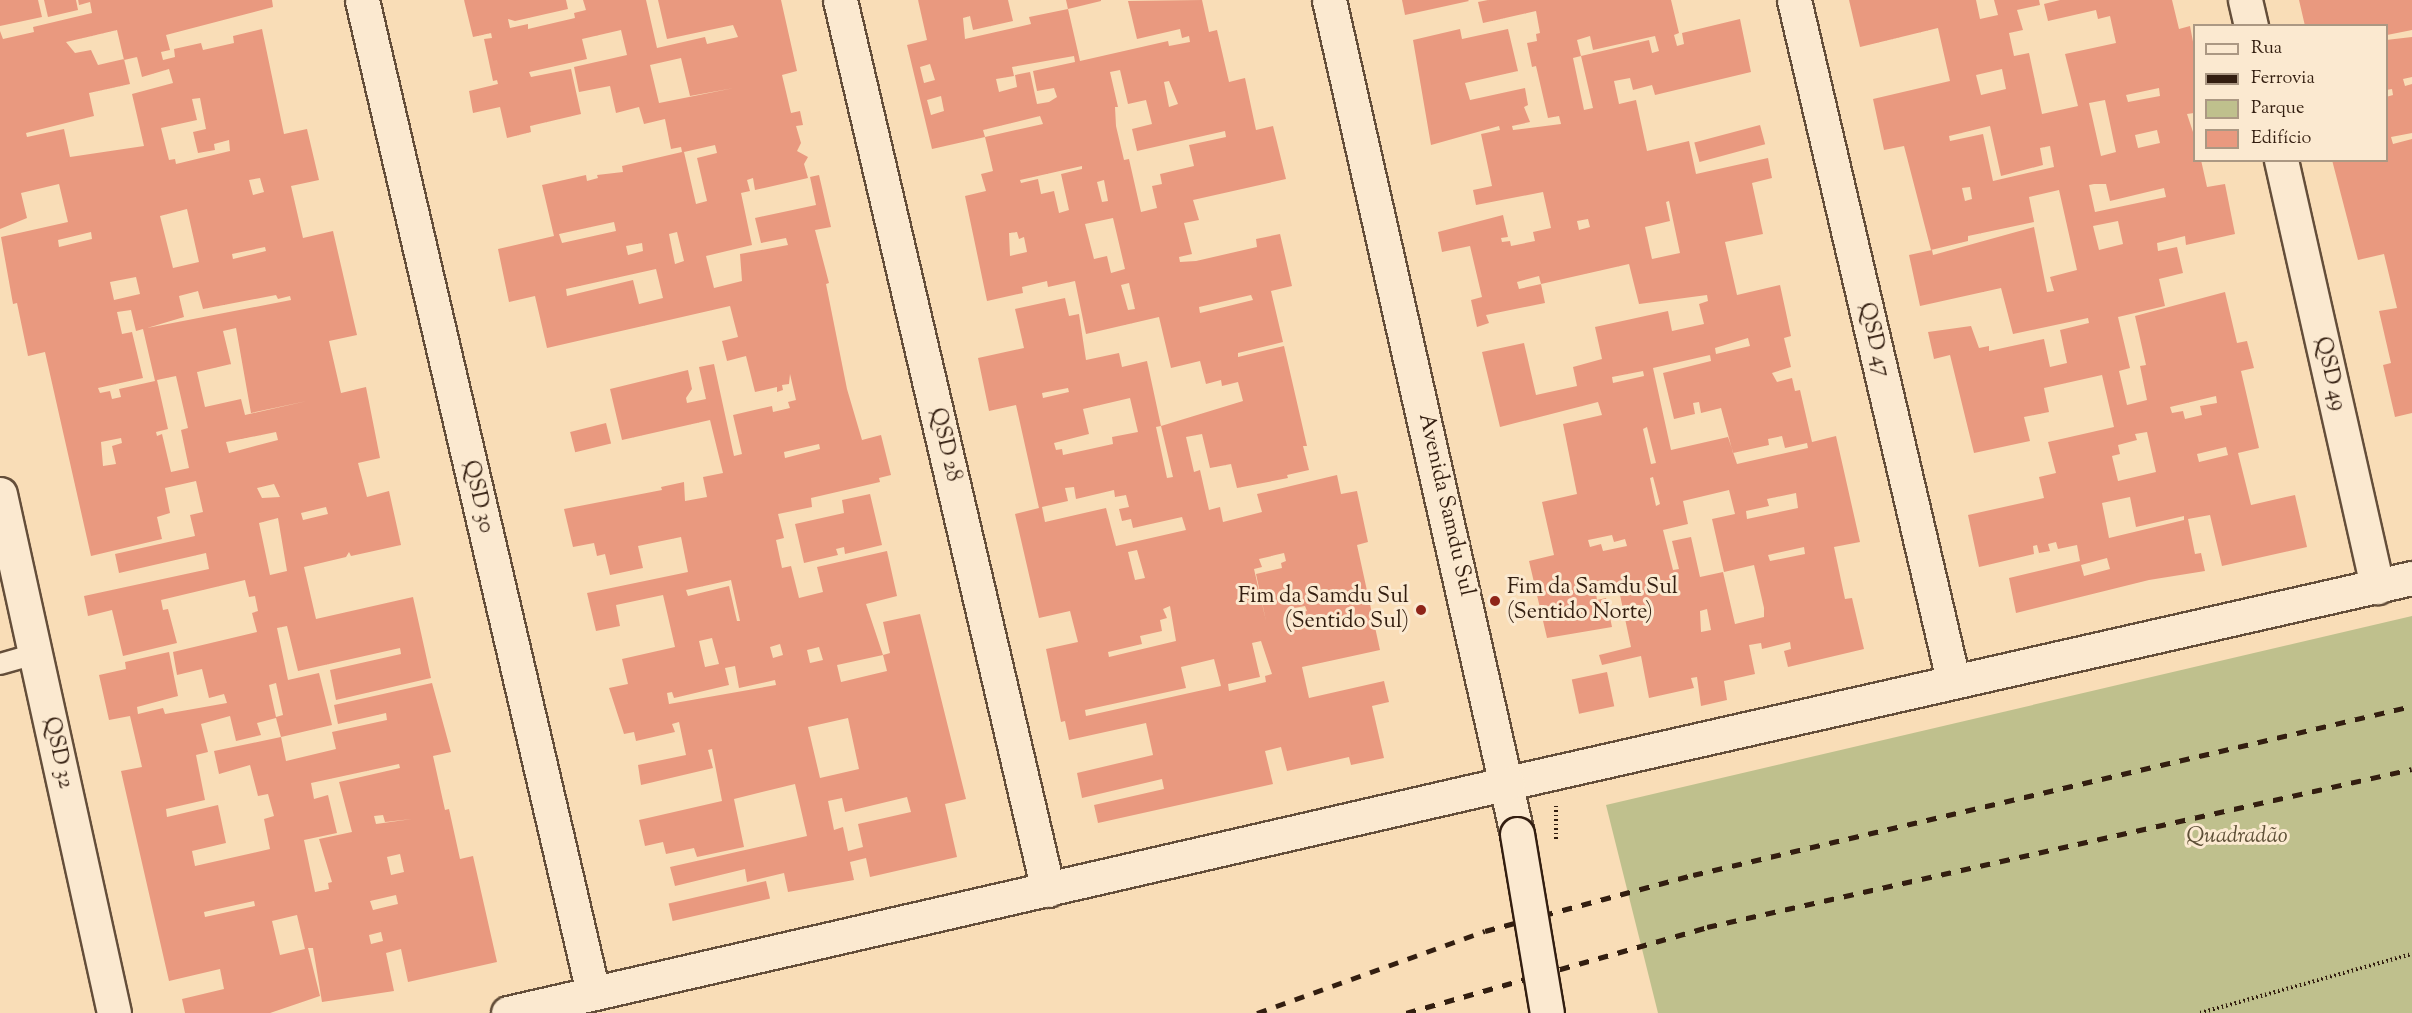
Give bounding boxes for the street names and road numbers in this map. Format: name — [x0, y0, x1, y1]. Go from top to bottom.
street label: QSD 47 — [1852, 300, 1894, 380]
street label: QSD 49 — [2308, 334, 2350, 414]
street label: QSD 28 — [923, 406, 965, 484]
street label: Avenida Samdu Sul — [1411, 411, 1479, 599]
street label: QSD 30 — [456, 458, 498, 536]
street label: QSD 32 — [37, 715, 77, 791]

